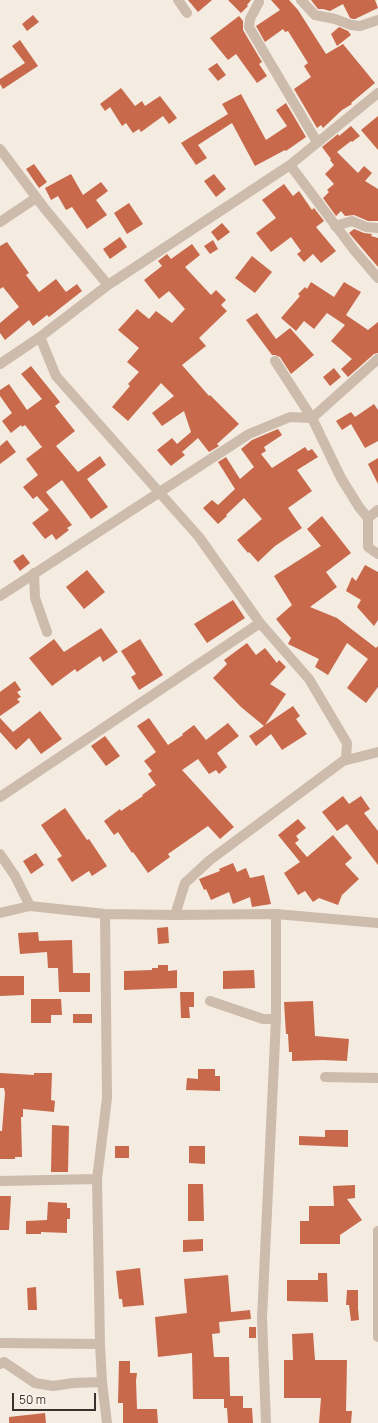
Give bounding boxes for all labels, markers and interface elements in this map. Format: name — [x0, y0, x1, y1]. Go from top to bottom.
scale bar — [14, 1385, 98, 1411]
text: 50 m — [19, 1391, 46, 1408]

